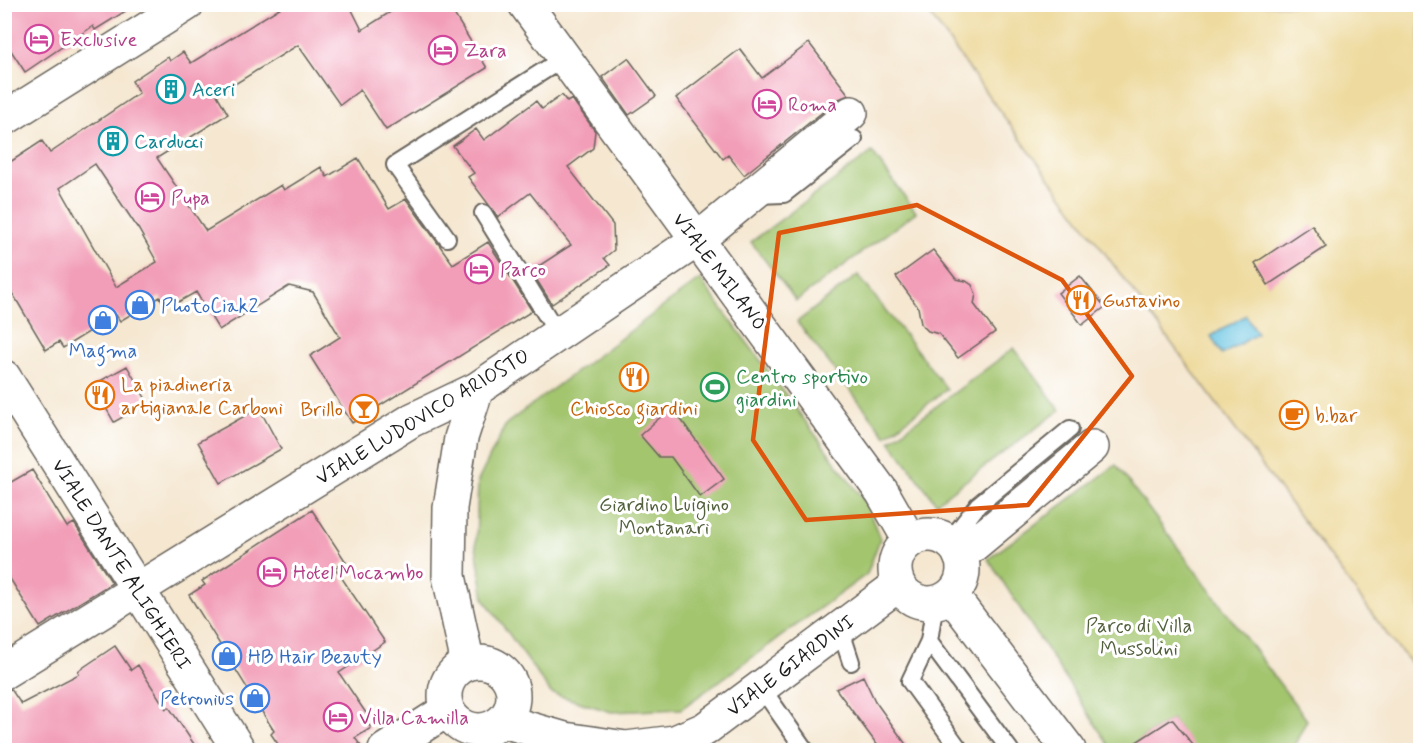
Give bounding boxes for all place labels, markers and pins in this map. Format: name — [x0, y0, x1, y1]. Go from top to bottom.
hotel icon: Exclusive — [23, 23, 55, 55]
place label: Exclusive — [60, 27, 137, 54]
hotel icon: Zara — [427, 34, 459, 66]
place label: Zara — [464, 38, 507, 65]
building icon: Aceri — [155, 73, 187, 105]
place label: Aceri — [192, 77, 235, 104]
hotel icon: Roma — [751, 88, 783, 120]
place label: Roma — [788, 92, 837, 119]
building icon: Carducci — [97, 125, 129, 157]
place label: Carducci — [134, 129, 204, 156]
hotel icon: Pupa — [134, 181, 166, 213]
place label: Pupa — [171, 185, 210, 212]
hotel icon: Parco — [463, 253, 495, 285]
place label: Parco — [500, 257, 546, 284]
restaurant icon: Gustavino — [1065, 284, 1097, 316]
place label: Gustavino — [1102, 288, 1180, 315]
shop icon: PhotoCiak2 — [124, 289, 156, 321]
place label: PhotoCiak2 — [161, 293, 258, 320]
shop icon: Magma — [87, 304, 119, 336]
place label: Magma — [69, 338, 137, 367]
restaurant icon: Chiosco giardini — [618, 361, 650, 393]
place label: Centro sportivo giardini — [736, 364, 868, 414]
sports icon: Centro sportivo giardini — [699, 371, 731, 403]
place label: La piadineria artigianale Carboni — [121, 372, 283, 422]
restaurant icon: La piadineria artigianale Carboni — [84, 379, 116, 411]
bar icon: Brillo — [348, 393, 380, 425]
place label: Chiosco giardini — [570, 396, 698, 425]
place label: Brillo — [300, 397, 343, 424]
cafe icon: b.bar — [1278, 399, 1310, 431]
place label: b.bar — [1315, 403, 1358, 430]
hotel icon: Hotel Mocambo — [256, 556, 288, 588]
place label: Hotel Mocambo — [293, 560, 424, 587]
shop icon: HB Hair Beauty — [211, 640, 243, 672]
place label: HB Hair Beauty — [248, 644, 382, 671]
shop icon: Petronius — [239, 682, 271, 714]
place label: Petronius — [160, 686, 234, 713]
hotel icon: Villa Camilla — [322, 701, 354, 733]
place label: Villa Camilla — [359, 705, 469, 732]

